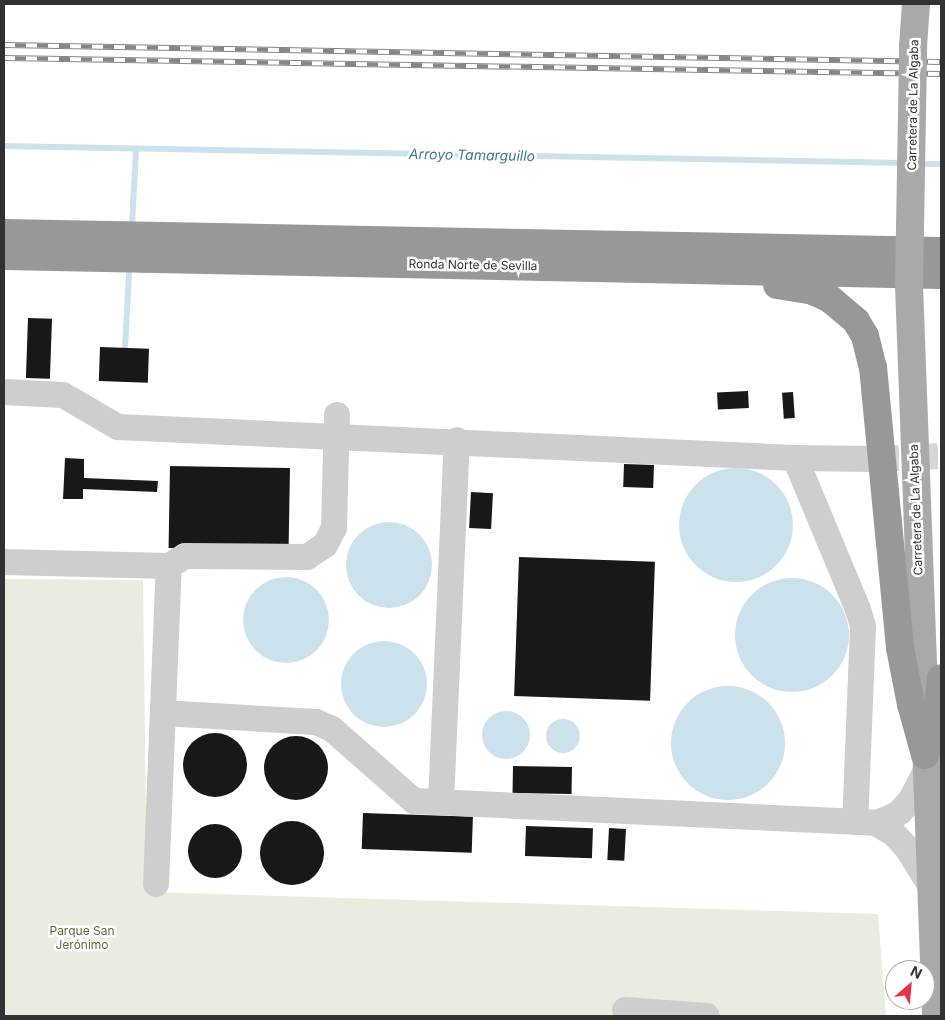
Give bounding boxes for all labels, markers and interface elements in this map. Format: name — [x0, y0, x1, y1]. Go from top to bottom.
street label: Carretera de La Algaba — [905, 39, 921, 171]
water label: Arroyo Tamarguillo — [409, 146, 535, 164]
street label: Ronda Norte de Sevilla — [408, 257, 538, 273]
street label: Carretera de La Algaba — [907, 444, 925, 576]
park label: Parque San Jerónimo — [49, 924, 115, 952]
north arrow — [885, 960, 935, 1010]
text: N — [908, 962, 925, 982]

